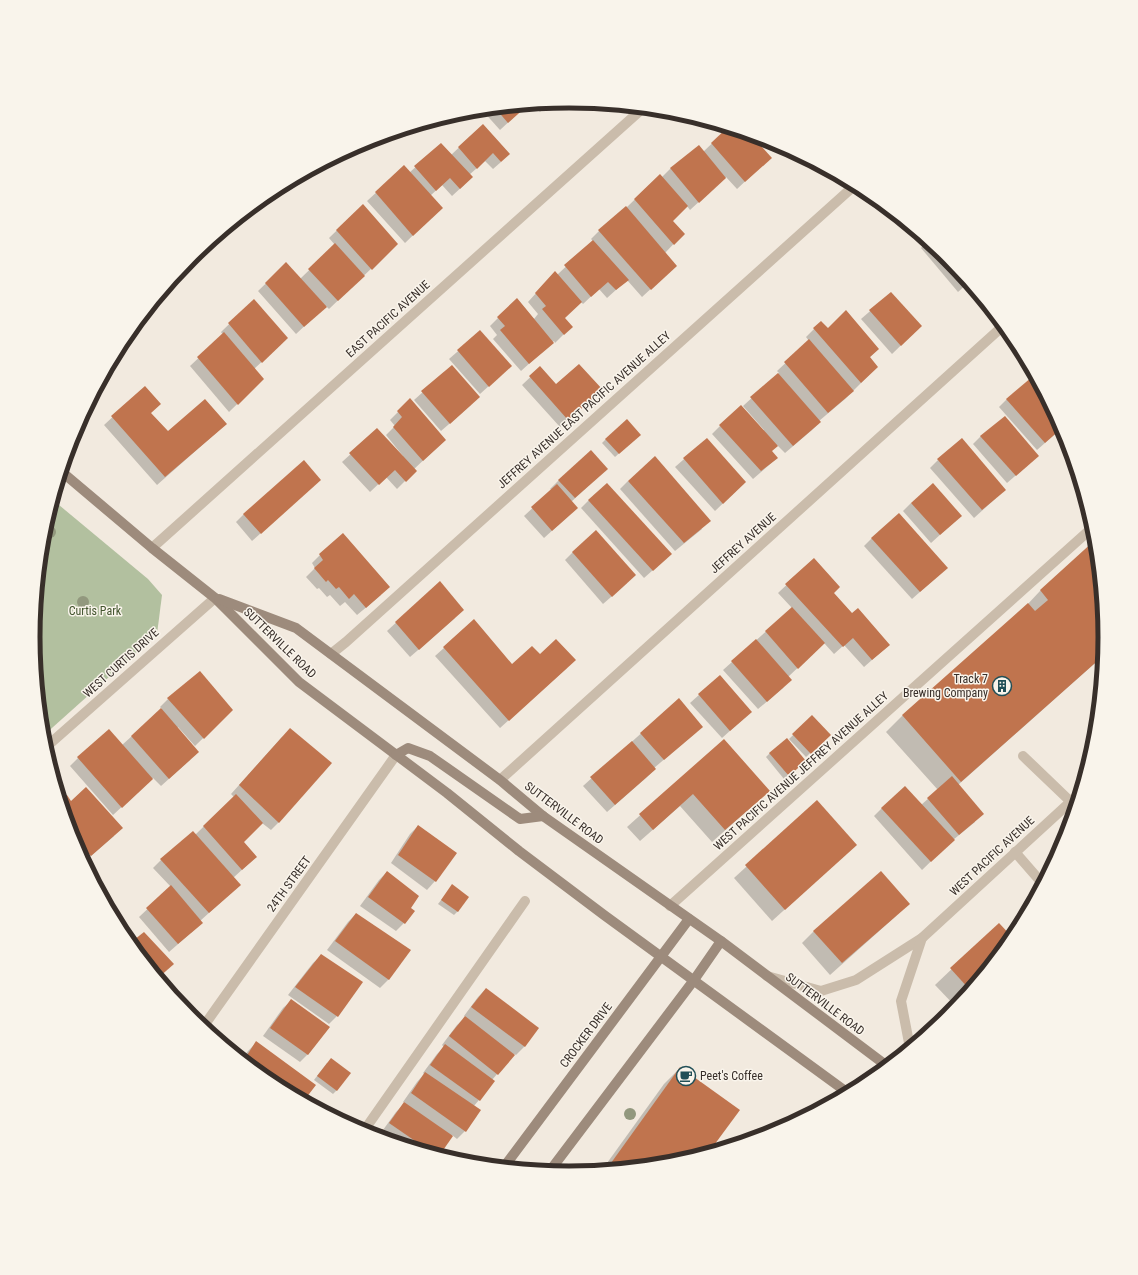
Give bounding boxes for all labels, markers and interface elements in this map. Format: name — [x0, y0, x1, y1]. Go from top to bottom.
street label: EAST PACIFIC AVENUE — [343, 278, 433, 360]
street label: JEFFREY AVENUE EAST PACIFIC AVENUE ALLEY — [495, 328, 674, 491]
street label: JEFFREY AVENUE — [707, 510, 779, 576]
park label: Curtis Park — [69, 604, 122, 618]
street label: SUTTERVILLE ROAD — [241, 605, 319, 681]
street label: WEST CURTIS DRIVE — [80, 625, 162, 701]
place label: Track 7 Brewing Company — [903, 672, 988, 700]
building icon: Track 7 Brewing Company — [991, 675, 1013, 697]
street label: WEST PACIFIC AVENUE JEFFREY AVENUE ALLEY — [711, 688, 892, 853]
street label: SUTTERVILLE ROAD — [522, 779, 606, 847]
street label: WEST PACIFIC AVENUE — [947, 813, 1037, 899]
street label: 24TH STREET — [264, 853, 314, 915]
street label: SUTTERVILLE ROAD — [783, 970, 867, 1038]
street label: CROCKER DRIVE — [557, 1000, 615, 1070]
cafe icon: Peet's Coffee — [675, 1065, 697, 1087]
place label: Peet's Coffee — [700, 1069, 763, 1083]

